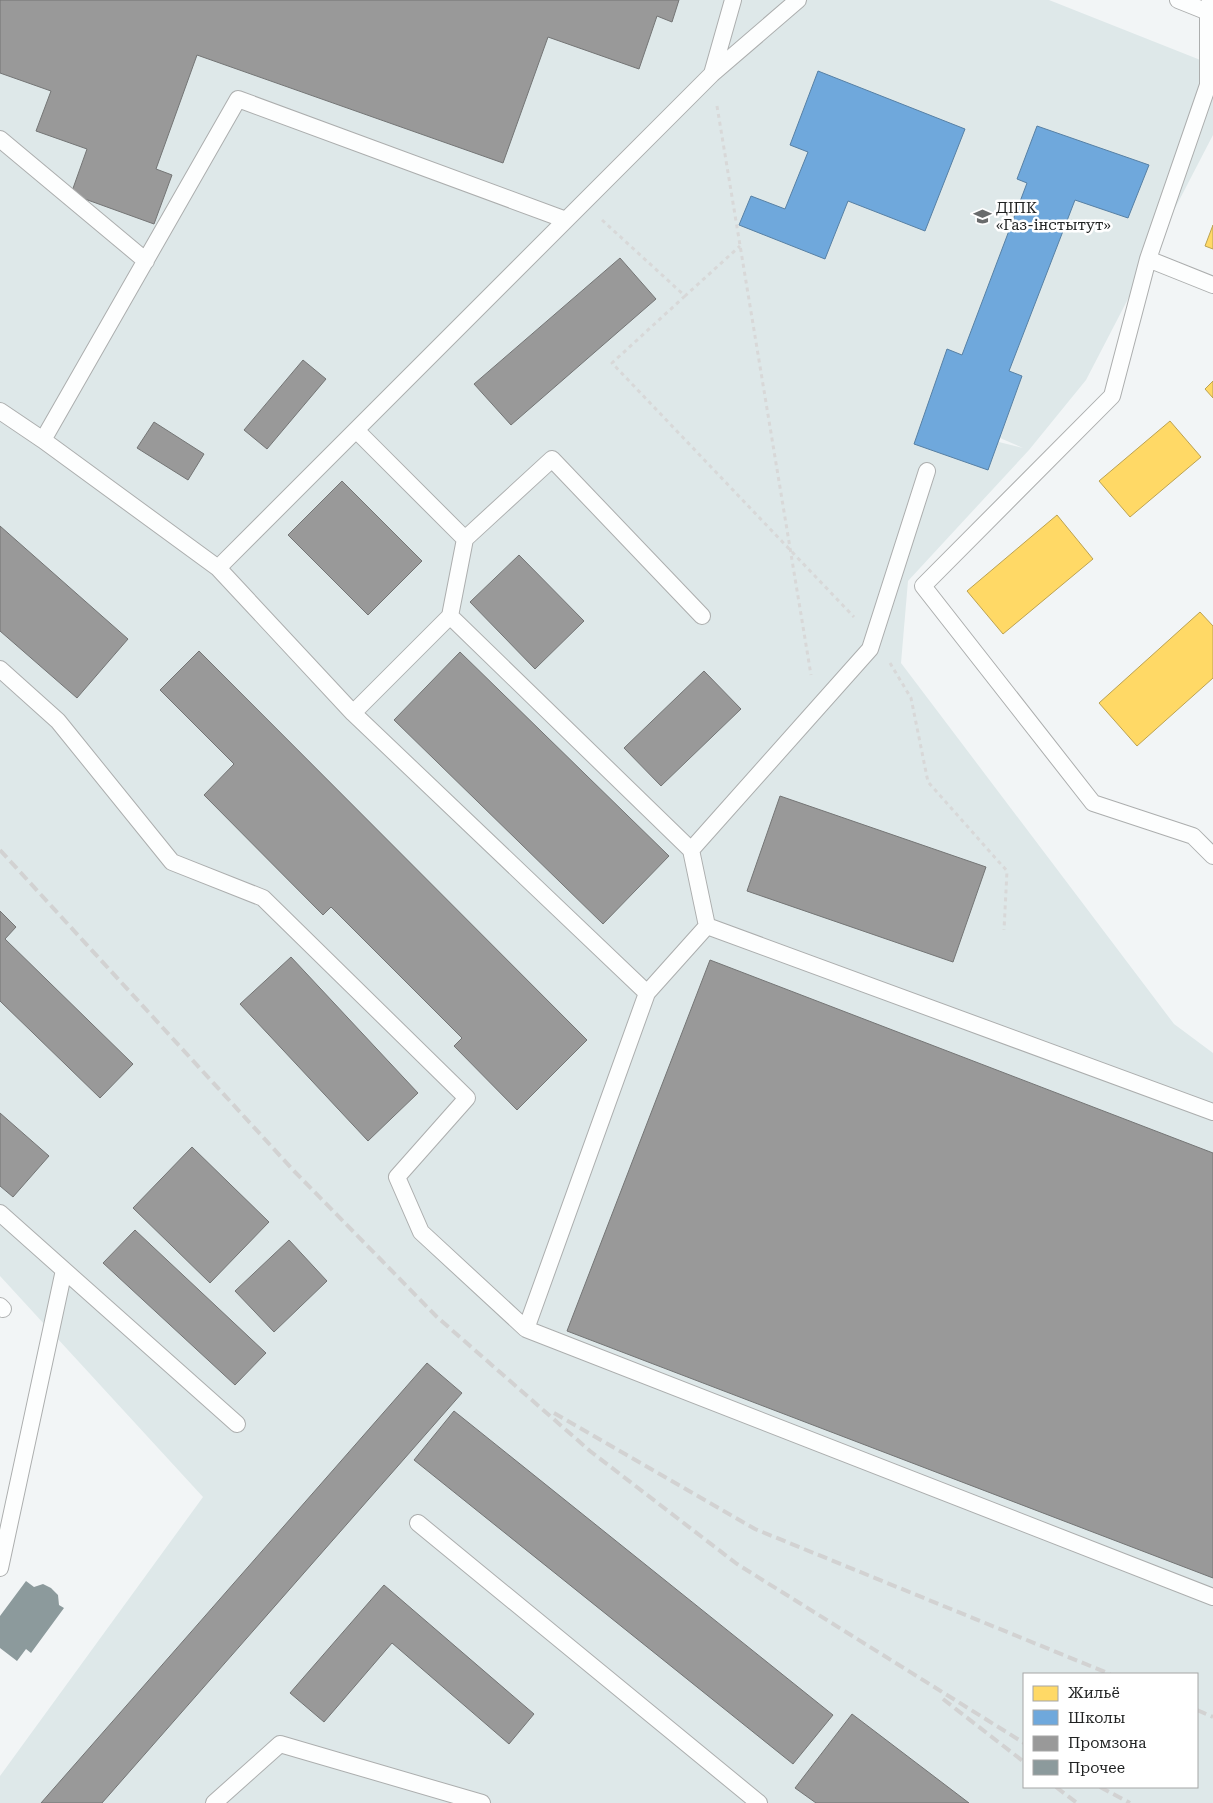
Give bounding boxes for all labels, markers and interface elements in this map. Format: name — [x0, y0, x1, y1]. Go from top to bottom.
place label: ДІПК «Газ-інстытут» — [996, 199, 1111, 234]
school or university icon: ДІПК «Газ-інстытут» — [972, 207, 992, 227]
legend — [1023, 1673, 1198, 1788]
text: Жильё — [1068, 1684, 1120, 1702]
text: Школы — [1068, 1709, 1125, 1727]
text: Промзона — [1068, 1734, 1146, 1752]
text: Прочее — [1068, 1759, 1125, 1777]

